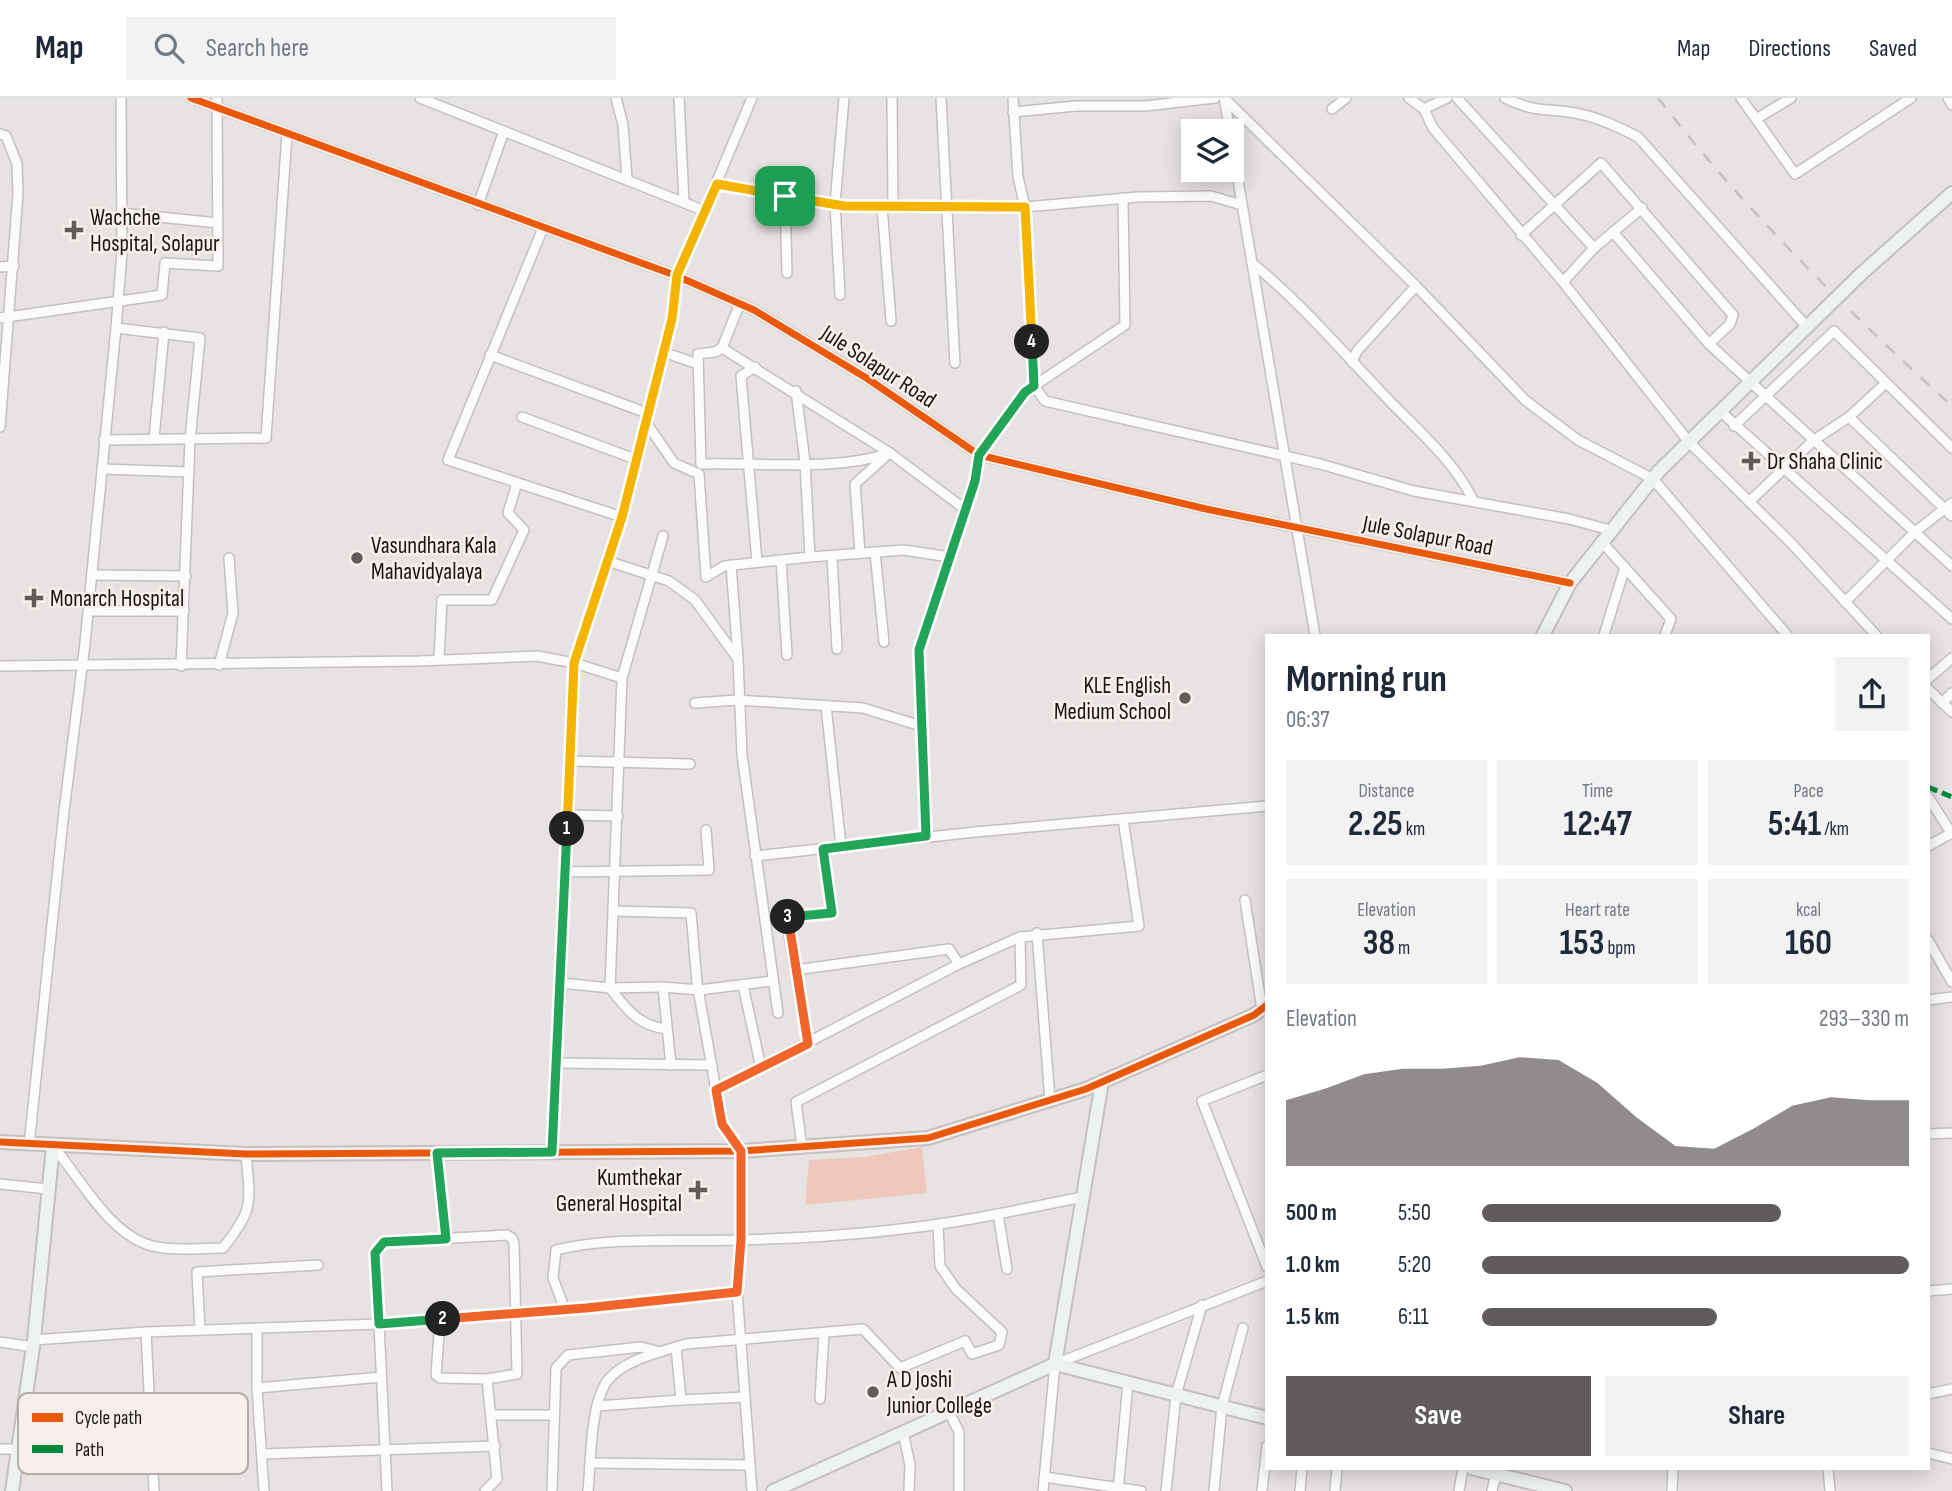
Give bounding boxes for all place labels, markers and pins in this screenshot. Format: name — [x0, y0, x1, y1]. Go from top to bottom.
pin — [755, 166, 815, 226]
place label: Wachche Hospital, Solapur — [90, 204, 220, 258]
marker: Wachche Hospital, Solapur — [64, 220, 84, 240]
pin: 4 — [1014, 324, 1050, 360]
place label: Dr Shaha Clinic — [1767, 448, 1883, 476]
marker: Dr Shaha Clinic — [1741, 451, 1761, 471]
place label: Vasundhara Kala Mahavidyalaya — [371, 532, 497, 586]
marker: Vasundhara Kala Mahavidyalaya — [349, 550, 365, 566]
place label: Monarch Hospital — [50, 585, 184, 613]
marker: Monarch Hospital — [24, 588, 44, 608]
place label: KLE English Medium School — [1054, 672, 1171, 726]
marker: KLE English Medium School — [1177, 690, 1193, 706]
pin: 1 — [550, 812, 584, 846]
pin: 3 — [770, 900, 806, 934]
place label: Kumthekar General Hospital — [556, 1164, 682, 1218]
marker: Kumthekar General Hospital — [688, 1180, 708, 1200]
pin: 2 — [426, 1302, 460, 1336]
place label: A D Joshi Junior College — [886, 1366, 992, 1420]
marker: A D Joshi Junior College — [865, 1384, 881, 1400]

